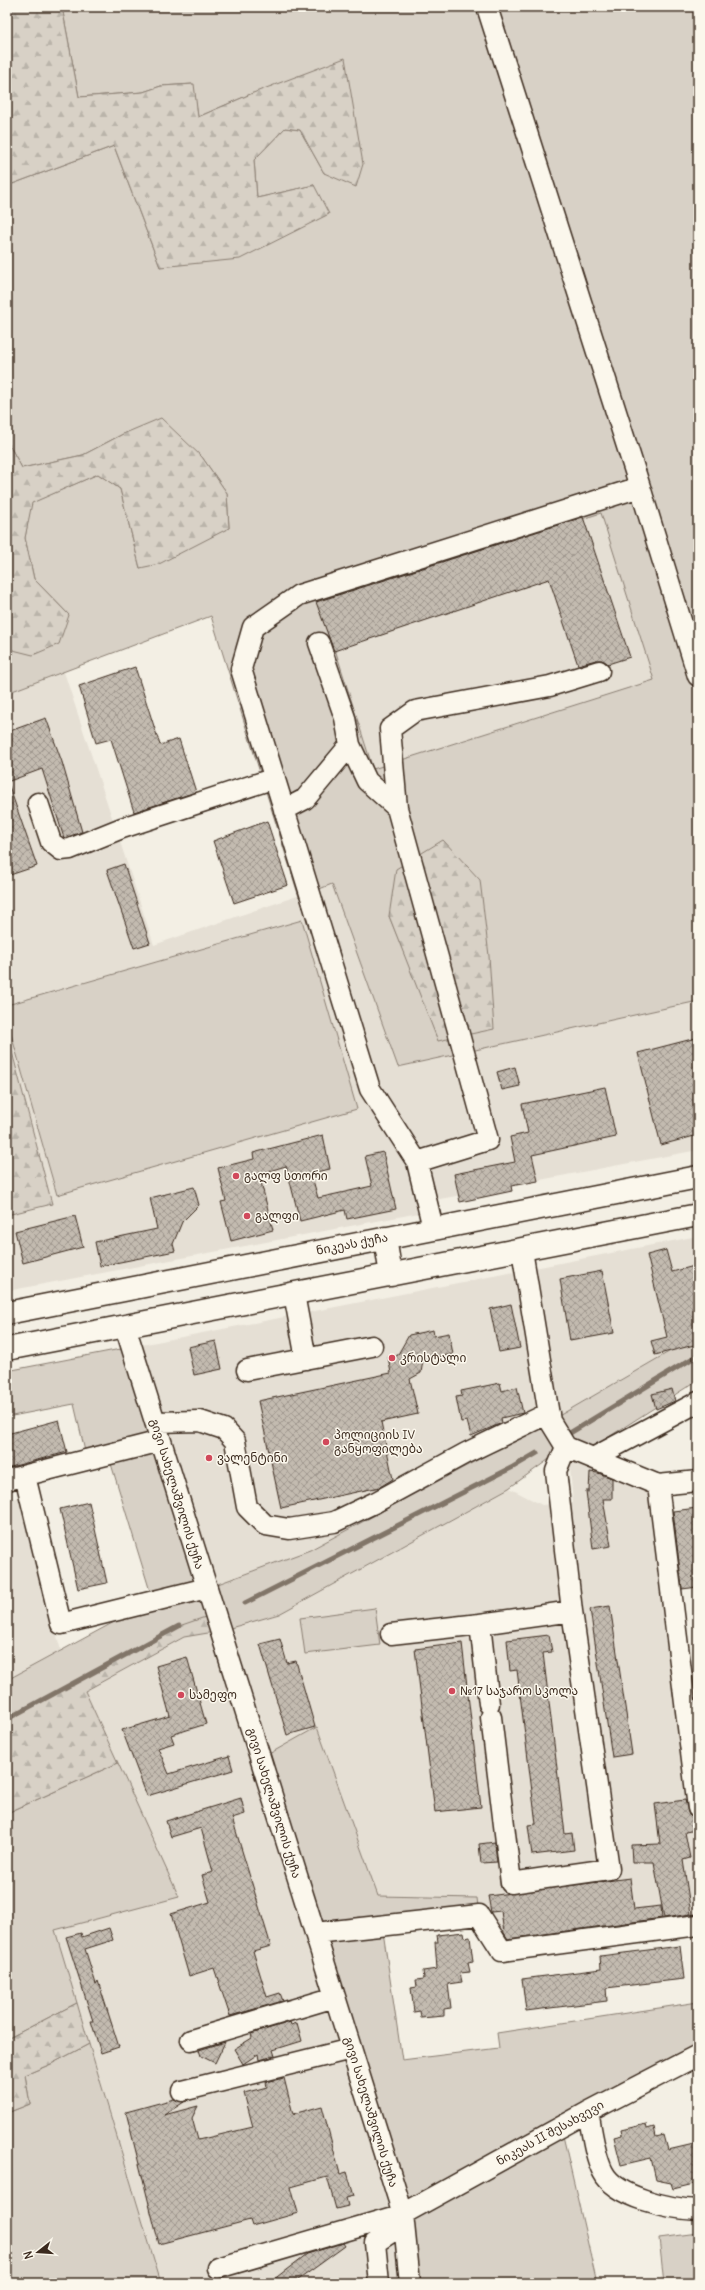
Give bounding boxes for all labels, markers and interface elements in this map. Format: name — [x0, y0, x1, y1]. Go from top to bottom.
place label: გალფ სთორი — [244, 1168, 328, 1184]
marker: გალფ სთორი — [231, 1171, 241, 1181]
place label: გალფი — [255, 1208, 299, 1224]
marker: გალფი — [242, 1211, 252, 1221]
street label: ნიკეას ქუჩა — [315, 1229, 389, 1258]
place label: კრისტალი — [400, 1350, 466, 1366]
marker: კრისტალი — [387, 1353, 397, 1363]
street label: გივი სახელაშვილის ქუჩა — [146, 1417, 208, 1571]
place label: პოლიციის IV განყოფილება — [334, 1427, 423, 1457]
marker: პოლიციის IV განყოფილება — [321, 1437, 331, 1447]
place label: ვალენტინი — [217, 1450, 288, 1466]
marker: ვალენტინი — [204, 1453, 214, 1463]
place label: №17 საჯარო სკოლა — [460, 1683, 578, 1699]
marker: №17 საჯარო სკოლა — [447, 1686, 457, 1696]
place label: სამეფო — [189, 1687, 237, 1702]
marker: სამეფო — [176, 1690, 186, 1700]
street label: გივი სახელაშვილის ქუჩა — [243, 1726, 305, 1880]
street label: გივი სახელაშვილის ქუჩა — [340, 2035, 402, 2189]
street label: ნიკეას II შესახვევი — [493, 2097, 606, 2168]
north arrow — [18, 2232, 58, 2272]
text: N — [21, 2249, 36, 2261]

